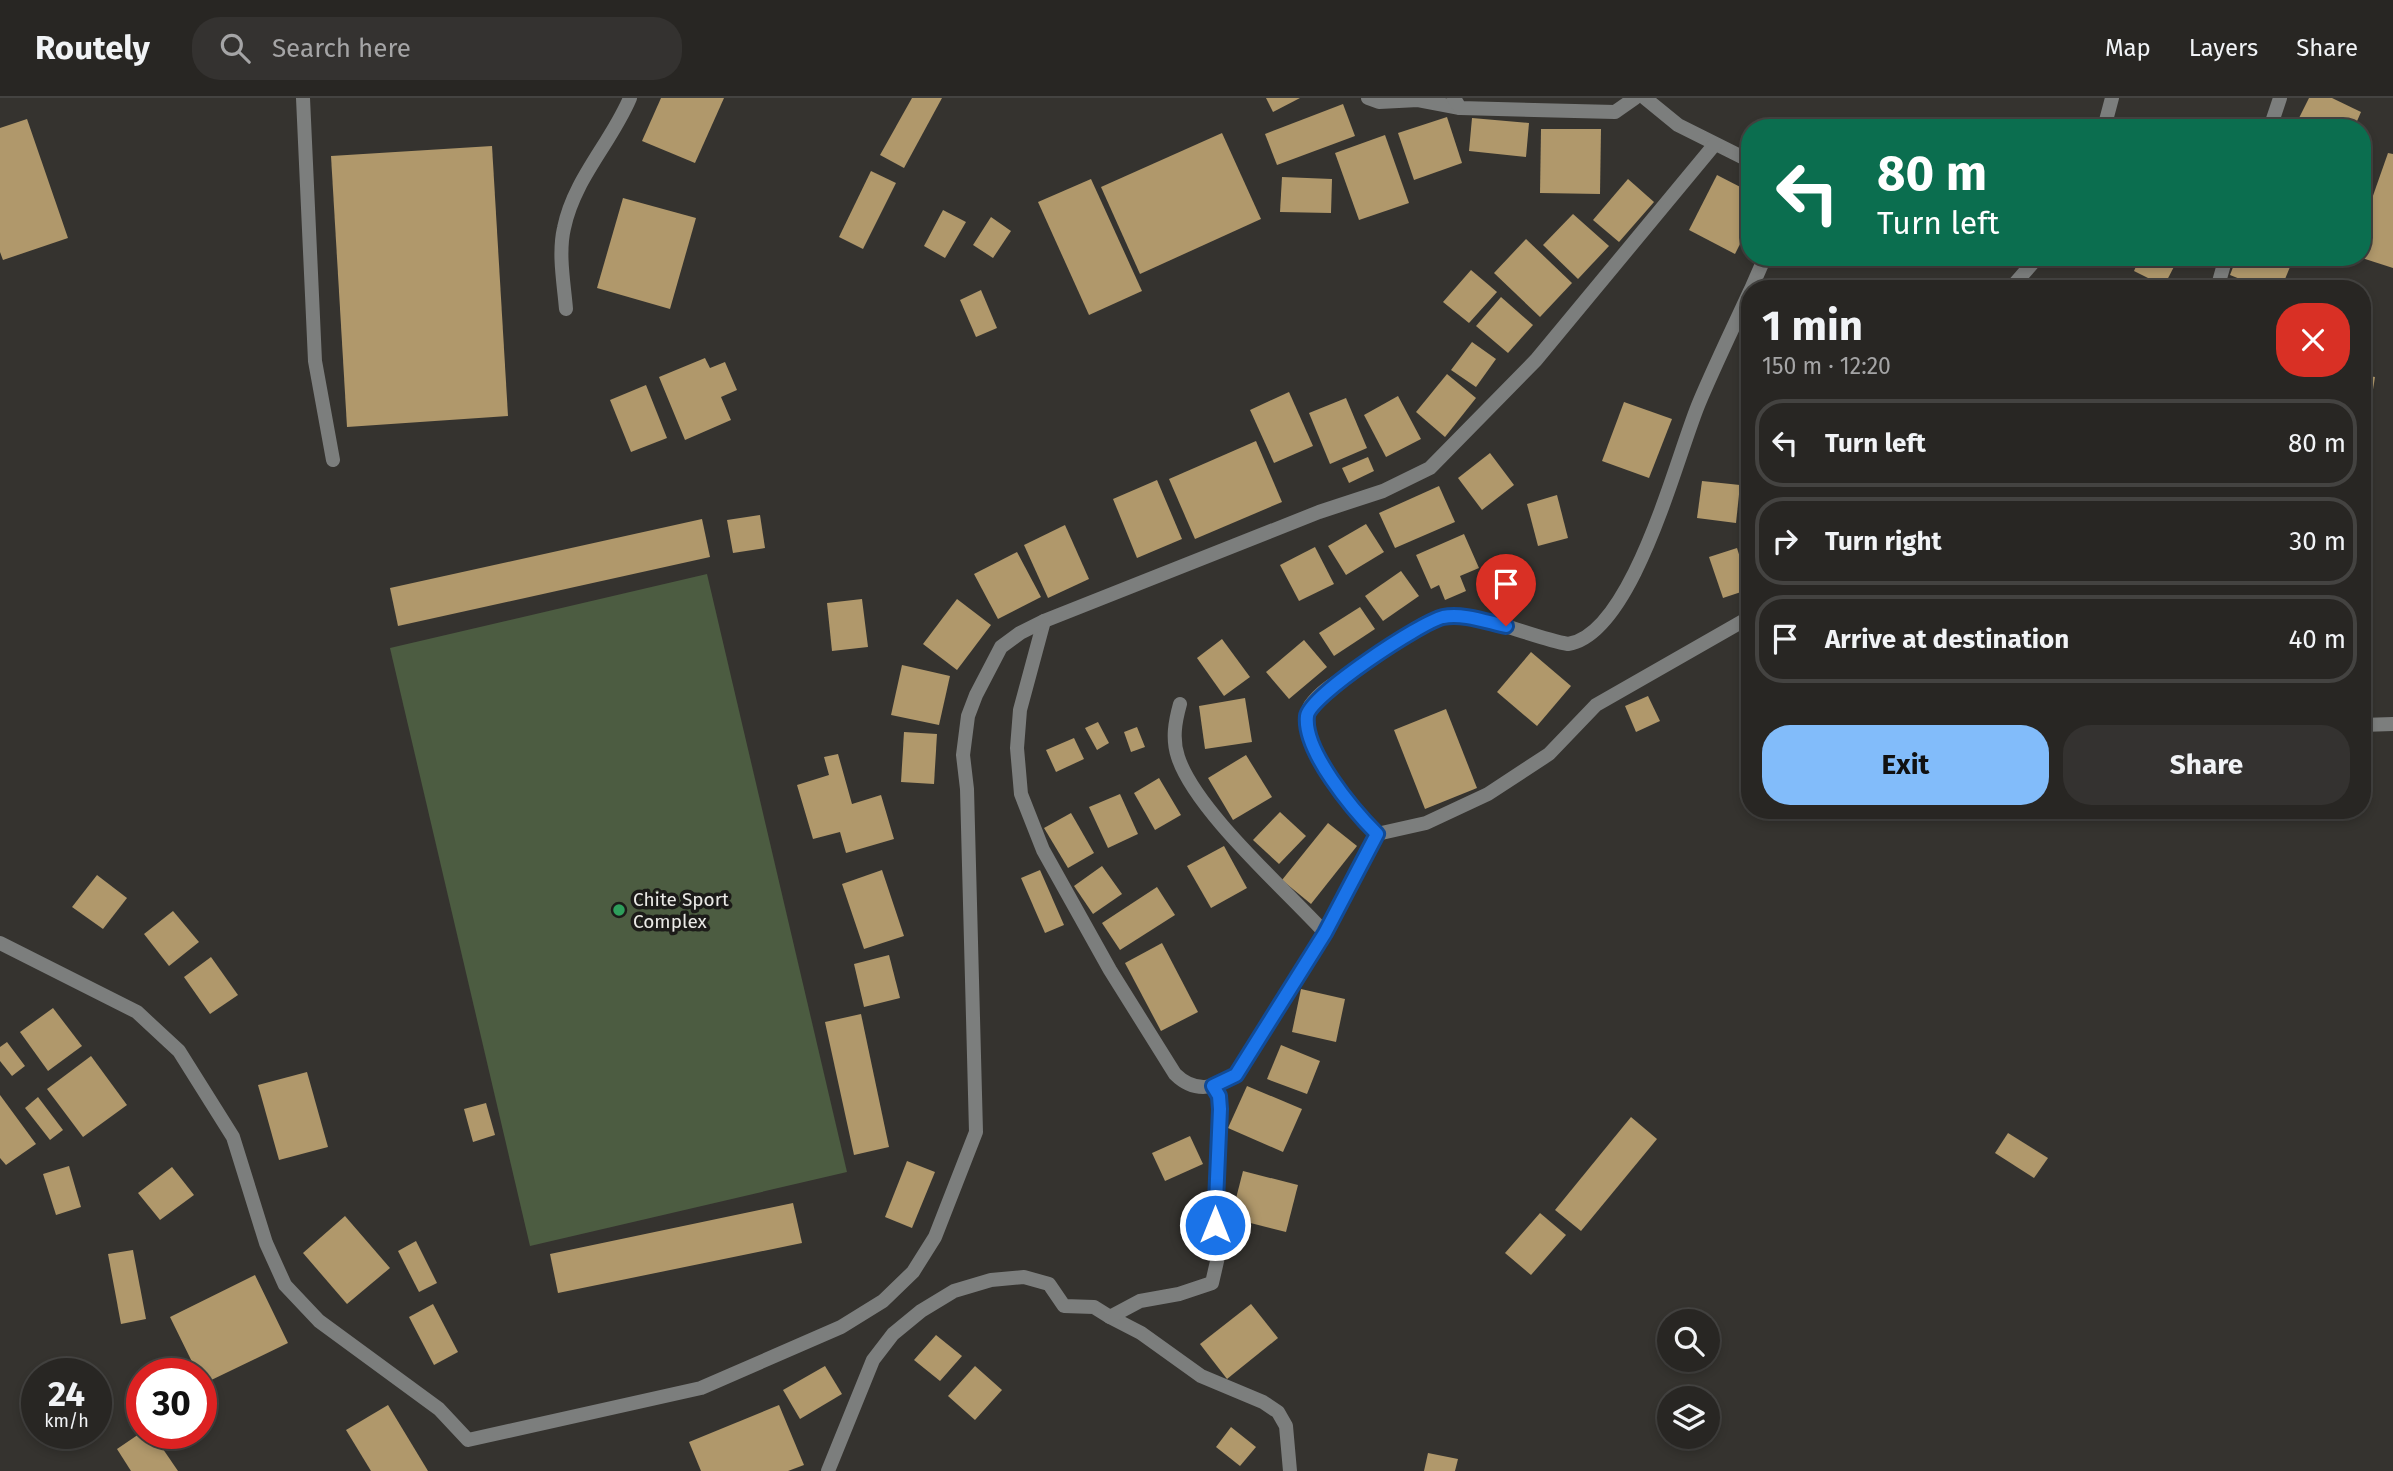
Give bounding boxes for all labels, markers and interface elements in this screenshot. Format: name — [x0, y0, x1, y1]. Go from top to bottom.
search box — [192, 17, 682, 80]
text: Routely — [35, 28, 150, 68]
icon: search — [216, 29, 254, 67]
text: Search here — [272, 33, 411, 64]
text: Map — [2105, 34, 2151, 62]
text: Layers — [2189, 34, 2258, 62]
text: Share — [2296, 34, 2358, 62]
text: 80 m — [1877, 144, 1987, 203]
icon: left — [1762, 147, 1853, 238]
text: Turn left — [1877, 204, 1999, 242]
text: 1 min — [1762, 301, 1863, 351]
button: close — [2276, 303, 2350, 377]
text: 150 m · 12:20 — [1762, 352, 1891, 380]
icon: left — [1766, 424, 1804, 462]
text: Turn left — [1825, 428, 1926, 459]
text: 80 m — [2288, 428, 2346, 459]
icon: right — [1766, 522, 1804, 560]
text: Turn right — [1825, 526, 1942, 557]
text: 30 m — [2289, 526, 2346, 557]
pin — [1476, 554, 1536, 626]
icon: arrive — [1487, 565, 1525, 603]
icon: arrive — [1766, 620, 1804, 658]
text: Arrive at destination — [1825, 624, 2069, 655]
text: 40 m — [2288, 624, 2346, 655]
button: Exit — [1762, 725, 2049, 805]
button: Share — [2063, 725, 2350, 805]
place label: Chite Sport Complex — [633, 888, 729, 933]
marker: Chite Sport Complex — [611, 902, 627, 918]
position arrow — [1178, 1188, 1252, 1262]
map controls — [1657, 1309, 1720, 1449]
button: search — [1657, 1309, 1720, 1372]
speed limit sign: 30 — [126, 1358, 217, 1449]
text: 24 — [48, 1373, 85, 1415]
button: layers — [1657, 1386, 1720, 1449]
text: km/h — [44, 1410, 89, 1432]

